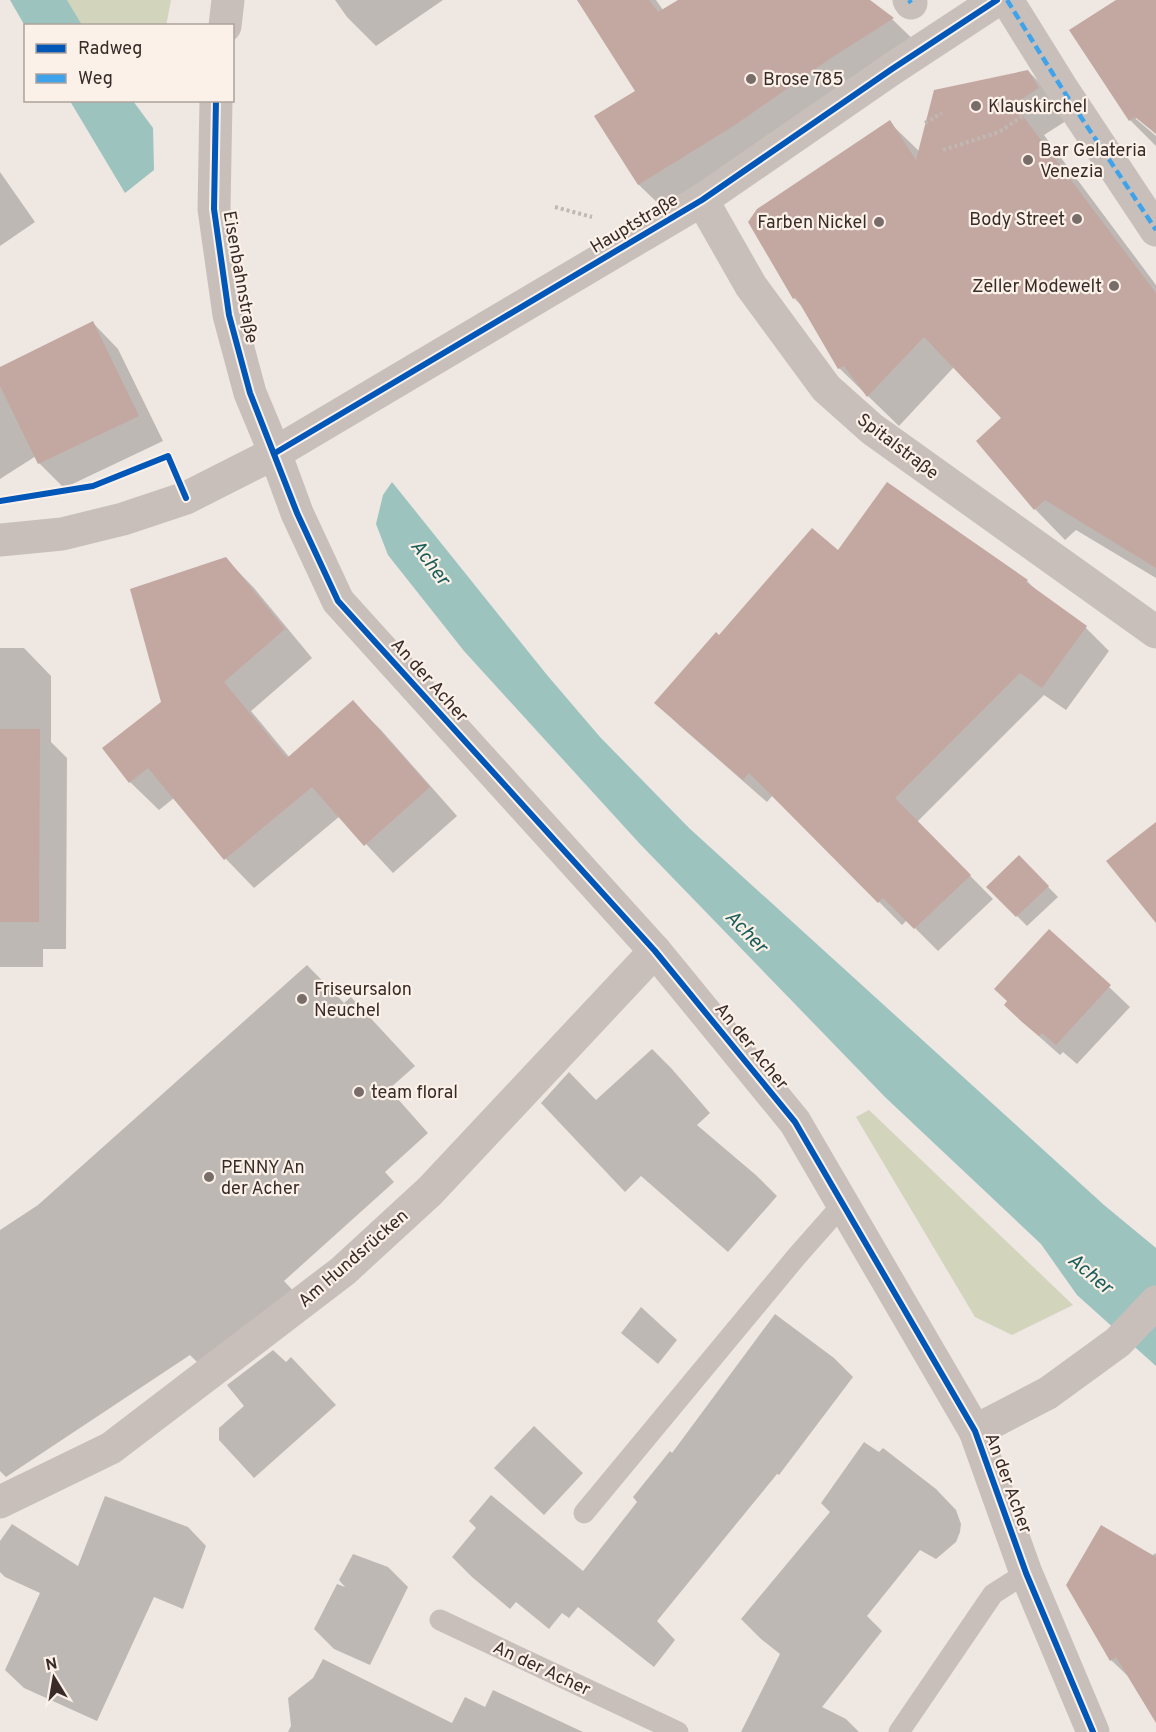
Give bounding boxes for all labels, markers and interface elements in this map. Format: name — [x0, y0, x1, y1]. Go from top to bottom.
legend — [24, 24, 234, 102]
text: Radweg — [78, 38, 142, 61]
text: Weg — [78, 68, 113, 91]
place label: Brose 785 — [763, 69, 844, 92]
marker: Brose 785 — [744, 72, 758, 86]
place label: Klauskirchel — [988, 96, 1087, 119]
marker: Klauskirchel — [969, 99, 983, 113]
place label: Bar Gelateria Venezia — [1040, 140, 1146, 184]
marker: Bar Gelateria Venezia — [1021, 153, 1035, 167]
street label: Hauptstraße — [587, 189, 683, 260]
street label: Eisenbahnstraße — [217, 209, 262, 345]
place label: Body Street — [969, 209, 1065, 232]
place label: Farben Nickel — [757, 212, 867, 235]
marker: Body Street — [1070, 212, 1084, 226]
marker: Farben Nickel — [872, 215, 886, 229]
place label: Zeller Modewelt — [972, 276, 1102, 299]
marker: Zeller Modewelt — [1107, 279, 1121, 293]
street label: Spitalstraße — [852, 409, 943, 485]
water label: Acher — [404, 535, 456, 593]
street label: An der Acher — [385, 634, 473, 728]
water label: Acher — [718, 905, 774, 961]
place label: Friseursalon Neuchel — [314, 979, 412, 1023]
marker: Friseursalon Neuchel — [295, 992, 309, 1006]
street label: An der Acher — [709, 999, 793, 1095]
place label: team floral — [371, 1082, 458, 1105]
marker: team floral — [352, 1085, 366, 1099]
place label: PENNY An der Acher — [221, 1157, 305, 1201]
marker: PENNY An der Acher — [202, 1170, 216, 1184]
street label: Am Hundsrücken — [294, 1205, 414, 1313]
water label: Acher — [1062, 1248, 1119, 1302]
street label: An der Acher — [979, 1430, 1036, 1537]
street label: An der Acher — [489, 1637, 594, 1702]
north arrow — [24, 1648, 84, 1708]
text: N — [44, 1654, 59, 1676]

